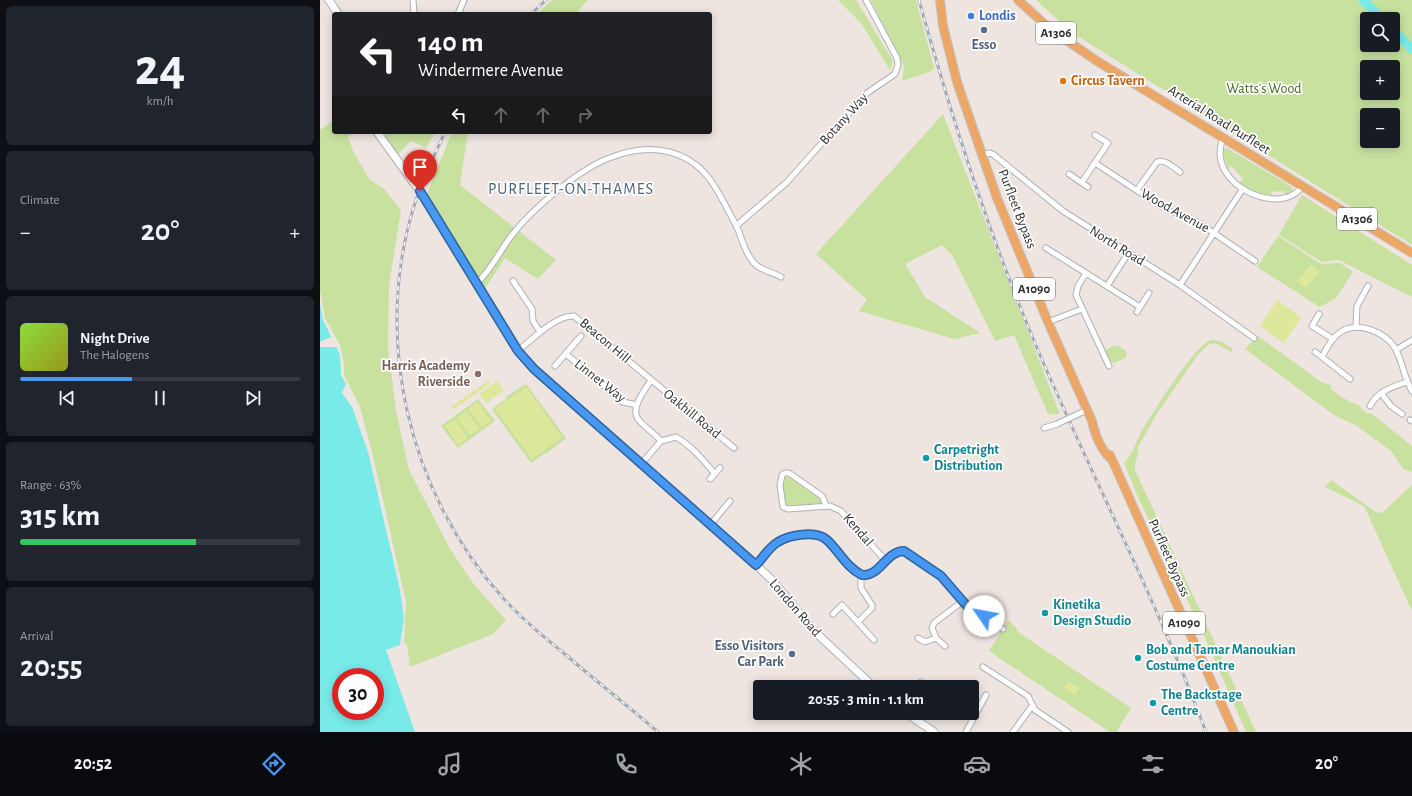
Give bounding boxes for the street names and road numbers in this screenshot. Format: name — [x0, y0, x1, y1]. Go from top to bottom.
road number: A1306 — [1036, 22, 1076, 44]
street label: Arterial Road Purfleet — [1165, 83, 1273, 157]
street label: Botany Way — [817, 90, 871, 148]
street label: Purfleet Bypass — [995, 167, 1039, 251]
street label: Wood Avenue — [1138, 186, 1212, 236]
road number: A1306 — [1337, 208, 1377, 230]
street label: North Road — [1087, 224, 1147, 268]
road number: A1090 — [1013, 278, 1055, 300]
street label: Beacon Hill — [577, 316, 633, 366]
street label: Linnet Way — [572, 357, 628, 405]
street label: Oakhill Road — [661, 387, 723, 441]
street label: Kendal — [840, 511, 876, 549]
street label: Purfleet Bypass — [1146, 517, 1192, 599]
street label: London Road — [766, 577, 824, 639]
road number: A1090 — [1163, 612, 1205, 634]

